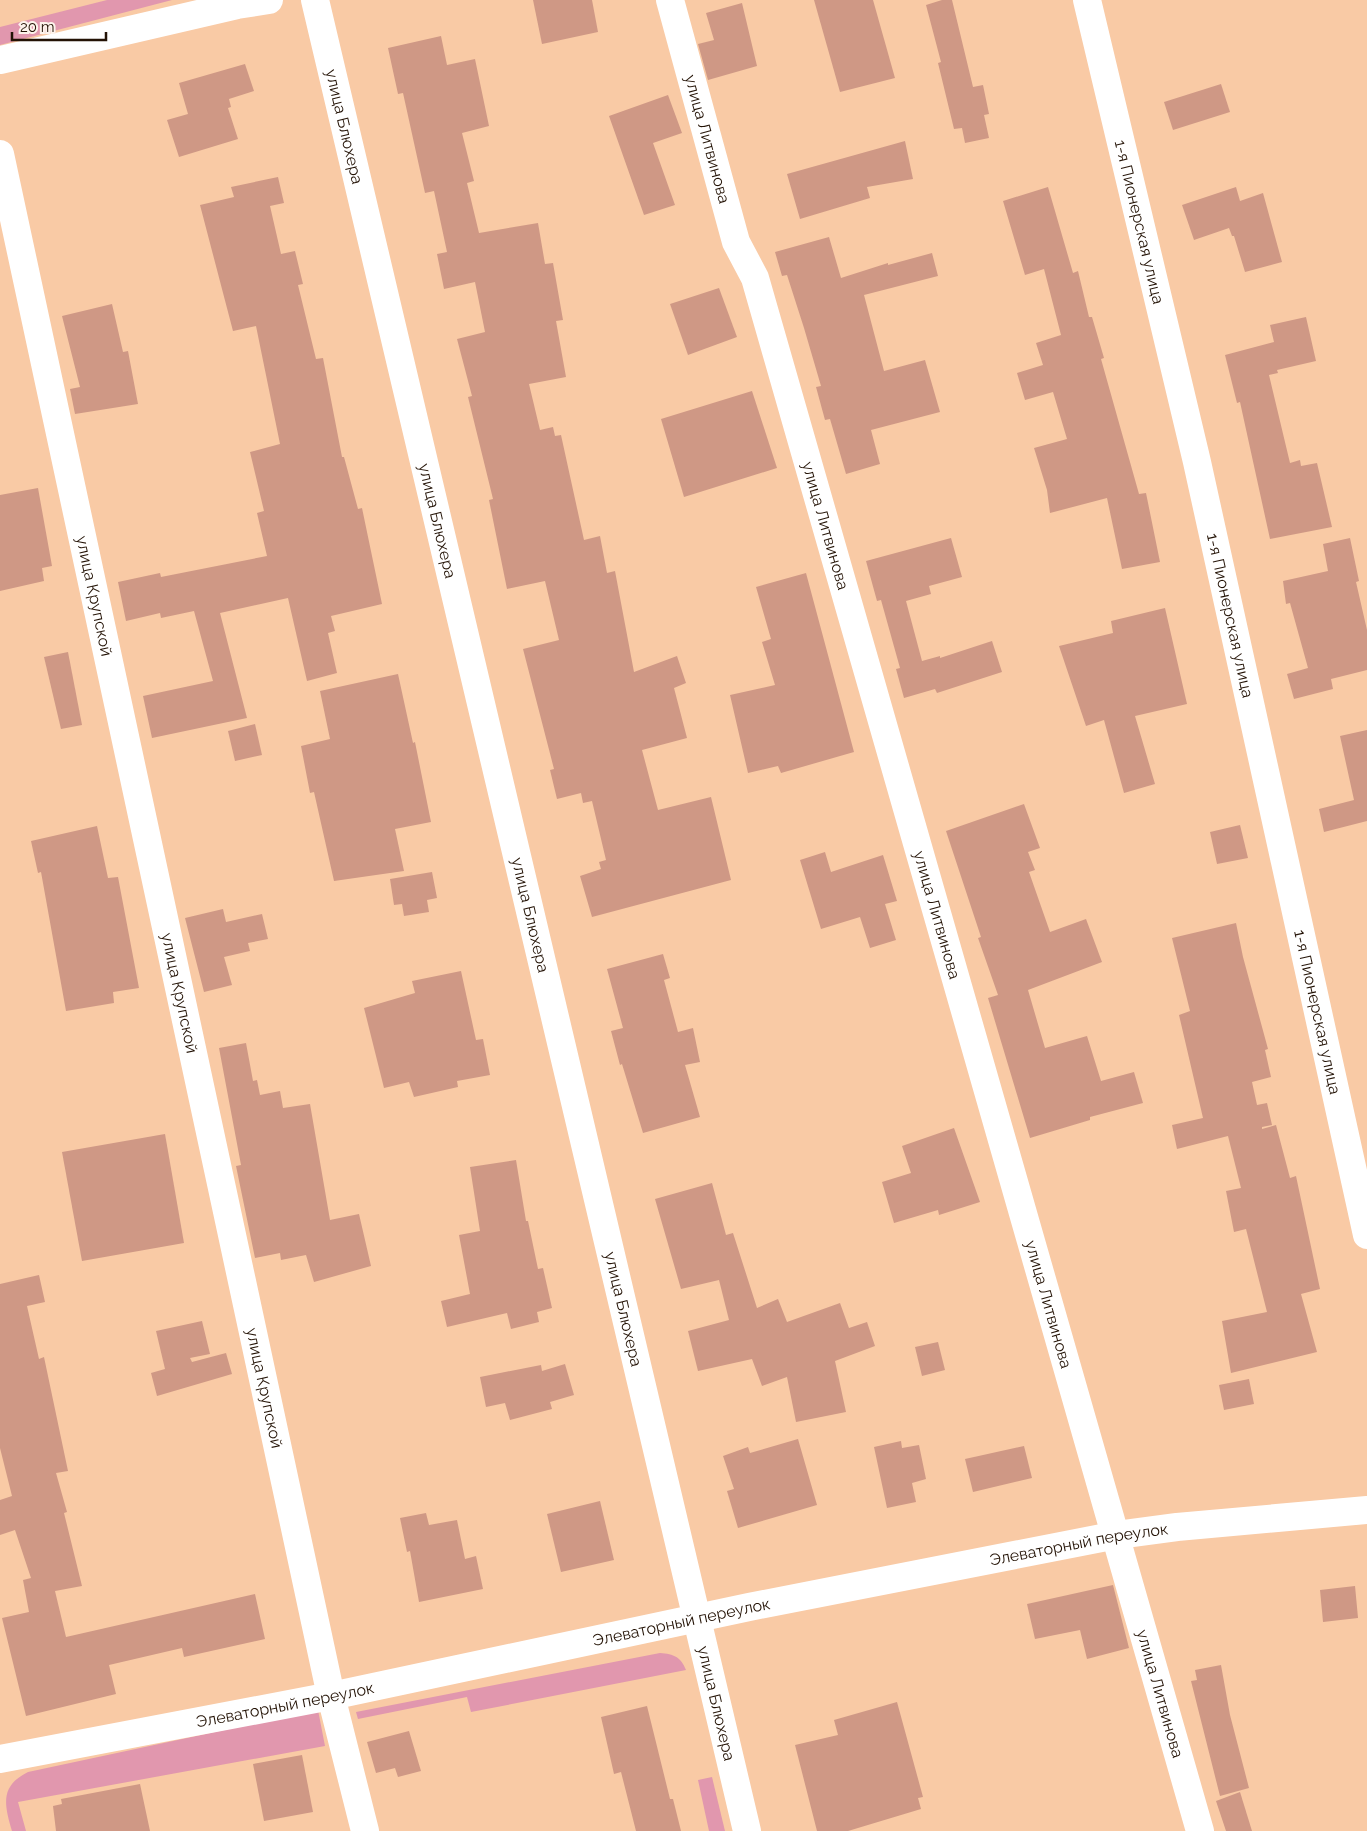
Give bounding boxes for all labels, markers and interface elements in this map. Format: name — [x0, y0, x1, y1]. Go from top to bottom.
scale bar — [12, 10, 106, 42]
text: 20 m — [20, 18, 55, 36]
street label: улица Блюхера — [322, 67, 367, 186]
street label: улица Литвинова — [681, 73, 734, 205]
street label: 1-я Пионерская улица — [1111, 138, 1168, 306]
street label: улица Литвинова — [798, 459, 853, 592]
street label: улица Блюхера — [415, 461, 460, 580]
street label: 1-я Пионерская улица — [1203, 531, 1258, 700]
street label: улица Крупской — [72, 534, 117, 658]
street label: улица Литвинова — [910, 849, 964, 981]
street label: улица Блюхера — [508, 856, 553, 974]
street label: 1-я Пионерская улица — [1290, 928, 1345, 1096]
street label: улица Крупской — [157, 931, 202, 1055]
street label: улица Литвинова — [1021, 1238, 1076, 1371]
street label: улица Блюхера — [601, 1250, 646, 1369]
street label: улица Крупской — [242, 1326, 287, 1450]
street label: Элеваторный переулок — [988, 1519, 1169, 1570]
street label: Элеваторный переулок — [591, 1594, 772, 1650]
street label: улица Литвинова — [1133, 1627, 1187, 1760]
street label: улица Блюхера — [694, 1644, 739, 1763]
street label: Элеваторный переулок — [194, 1678, 376, 1732]

